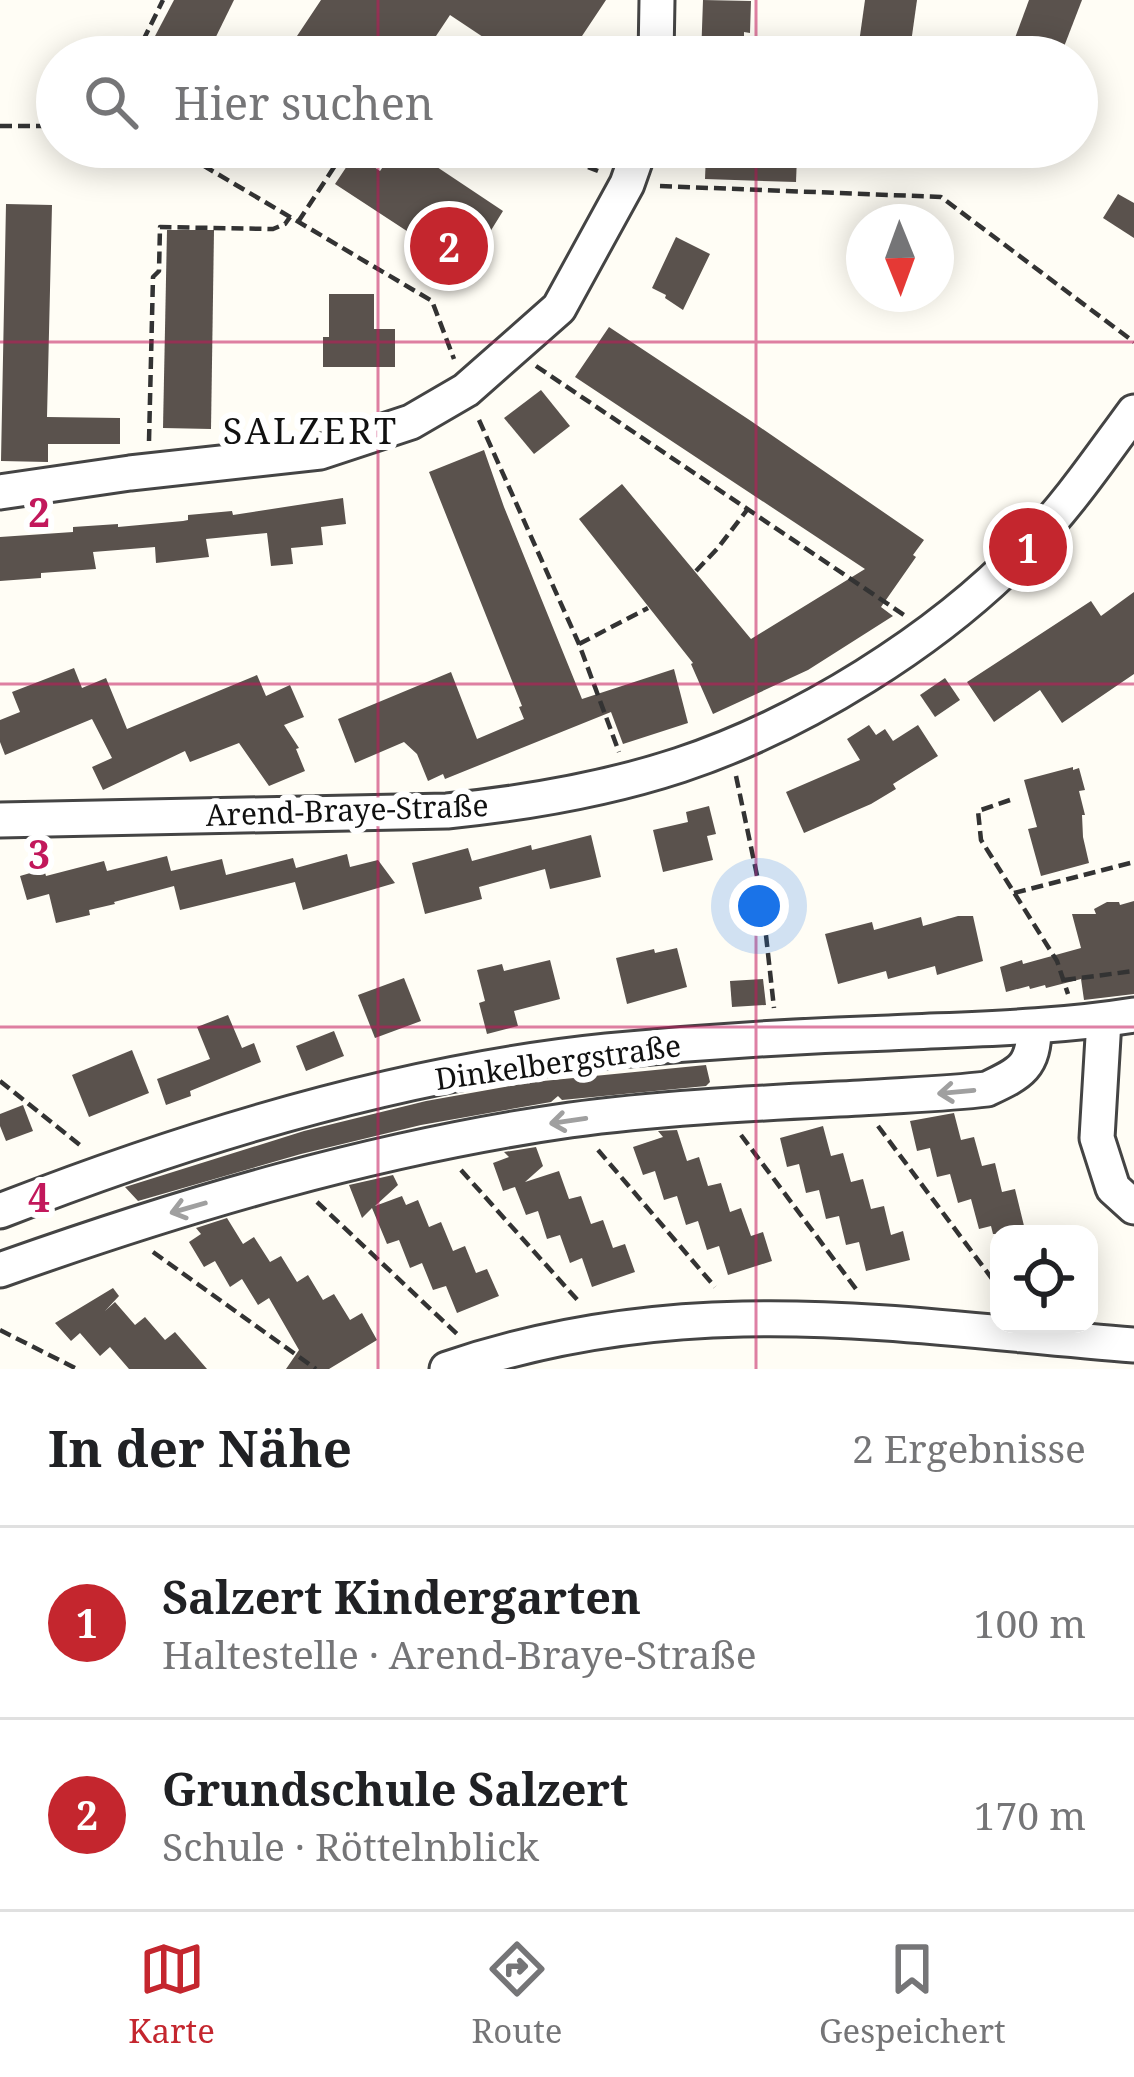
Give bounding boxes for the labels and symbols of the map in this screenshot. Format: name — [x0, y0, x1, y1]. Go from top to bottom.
pin: 2 — [410, 201, 488, 291]
north arrow — [846, 204, 954, 312]
district label: SALZERT — [223, 406, 399, 455]
text: 2 — [28, 485, 50, 538]
pin: 1 — [989, 502, 1067, 592]
street label: Arend-Braye-Straße — [205, 784, 489, 835]
text: 3 — [28, 827, 50, 880]
your location — [729, 876, 789, 936]
street label: Dinkelbergstraße — [432, 1024, 683, 1099]
one-way arrow — [937, 1081, 976, 1104]
one-way arrow — [549, 1110, 588, 1133]
text: 4 — [28, 1170, 50, 1223]
one-way arrow — [170, 1198, 208, 1220]

